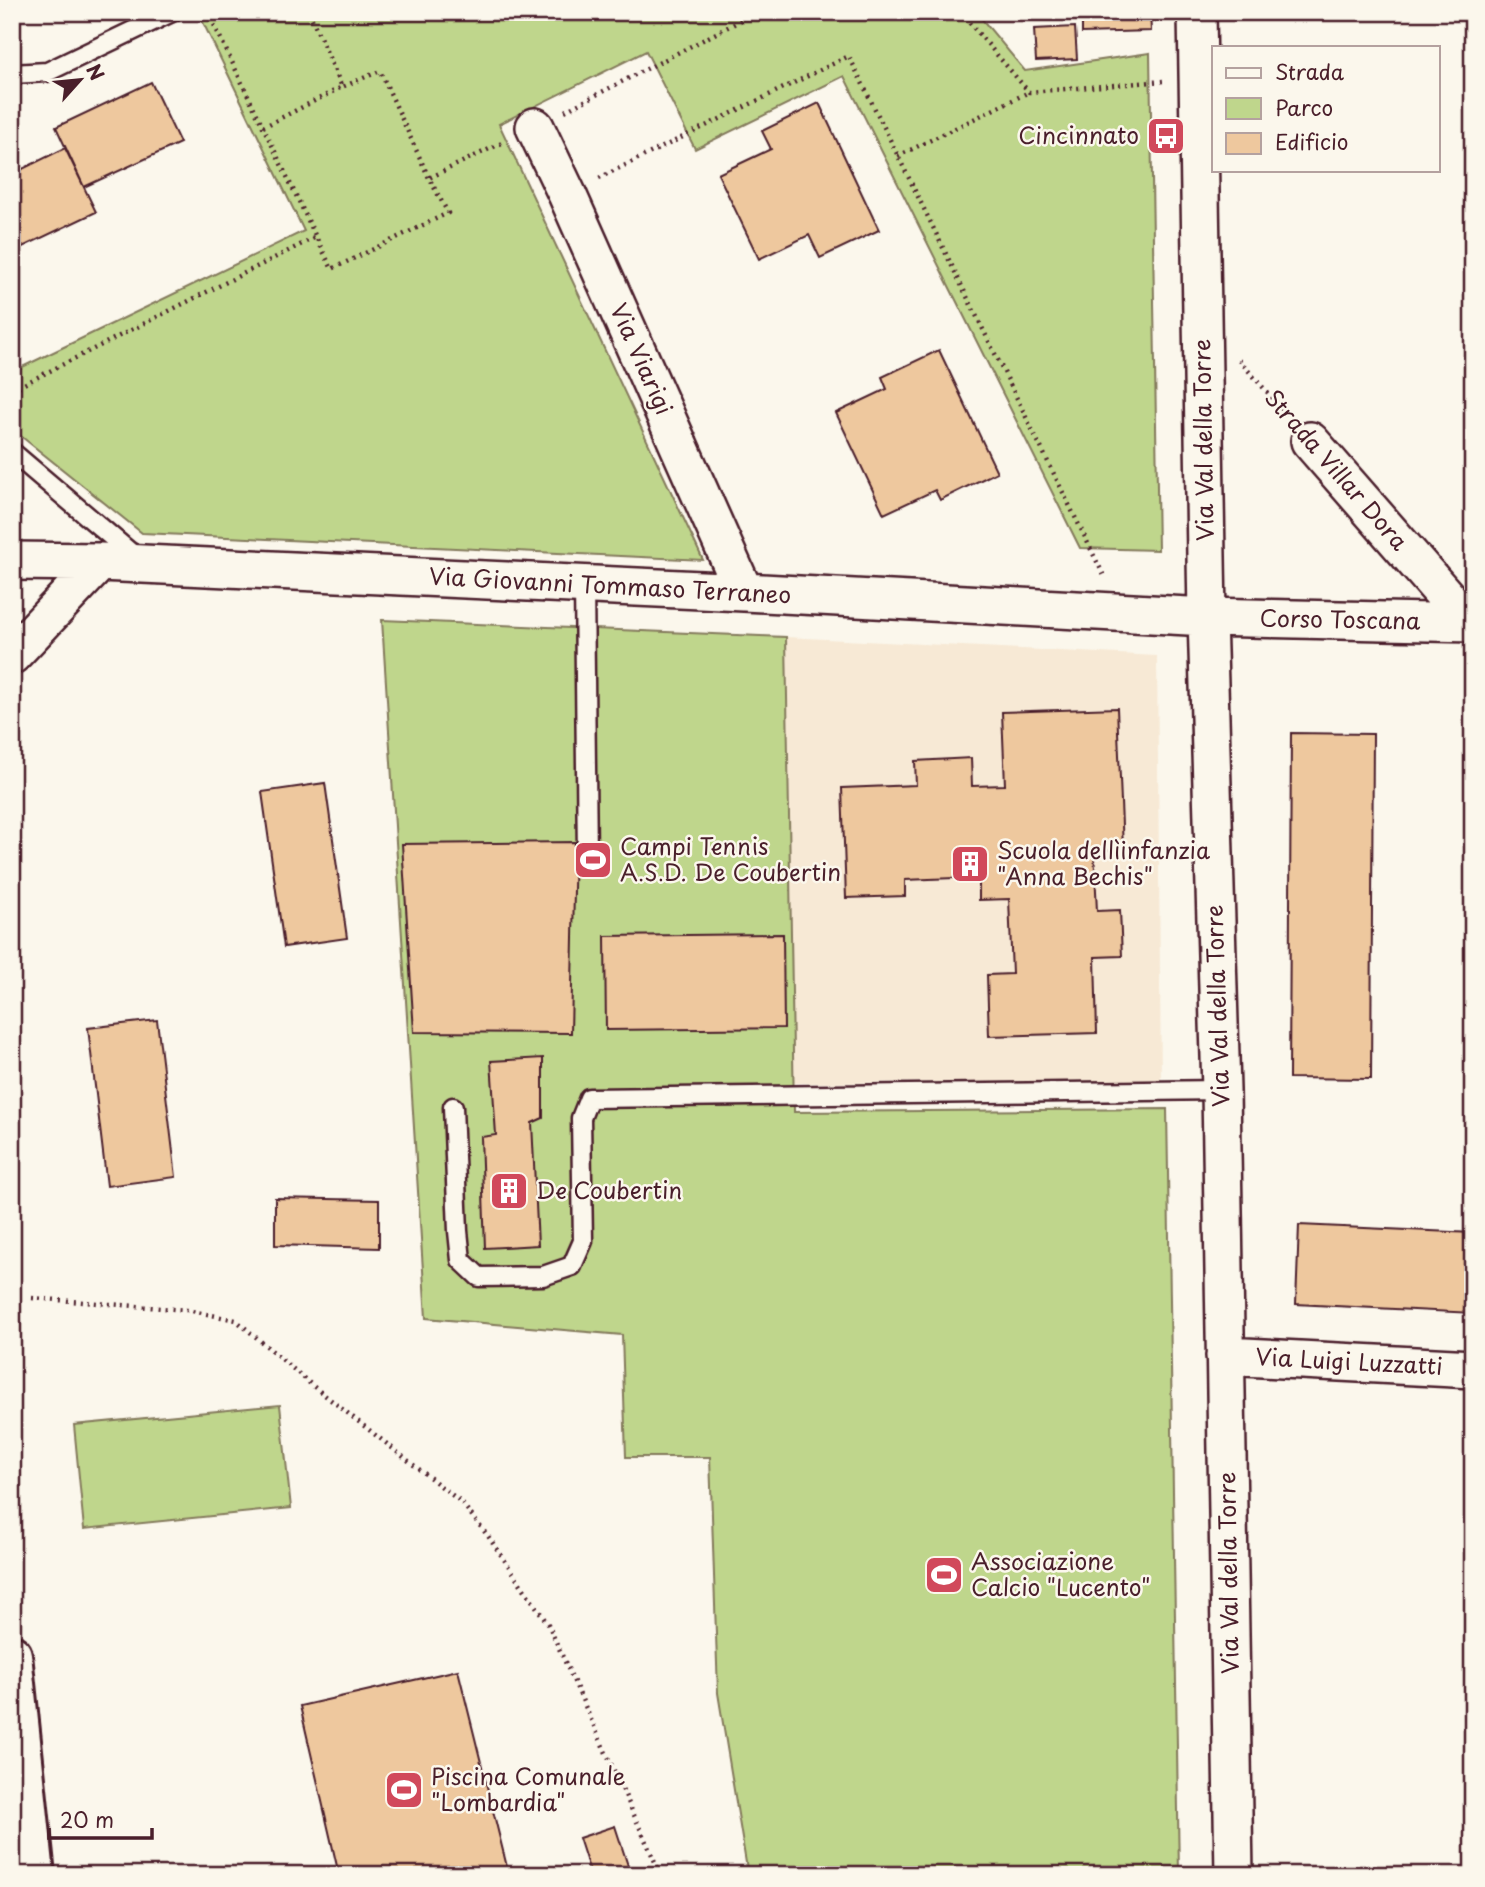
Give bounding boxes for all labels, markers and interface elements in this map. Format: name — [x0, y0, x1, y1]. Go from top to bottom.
north arrow — [46, 46, 116, 116]
legend — [1212, 46, 1440, 172]
text: Strada — [1275, 55, 1345, 87]
text: N — [80, 59, 112, 85]
text: Parco — [1275, 91, 1333, 123]
bus stop icon: Cincinnato — [1145, 115, 1187, 157]
place label: Cincinnato — [1018, 117, 1139, 152]
text: Edificio — [1275, 125, 1348, 157]
street label: Via Viarigi — [602, 297, 683, 420]
street label: Via Val della Torre — [1183, 339, 1222, 541]
street label: Strada Villar Dora — [1257, 381, 1417, 558]
street label: Via Giovanni Tommaso Terraneo — [428, 558, 792, 611]
street label: Corso Toscana — [1259, 600, 1421, 637]
place label: Campi Tennis A.S.D. De Coubertin — [620, 828, 841, 889]
place label: Scuola dellìinfanzia "Anna Bechis" — [997, 832, 1210, 893]
sports icon: Campi Tennis A.S.D. De Coubertin — [572, 839, 614, 881]
building icon: Scuola dellìinfanzia "Anna Bechis" — [949, 843, 991, 885]
street label: Via Val della Torre — [1195, 904, 1238, 1108]
building icon: De Coubertin — [488, 1170, 530, 1212]
place label: De Coubertin — [536, 1172, 683, 1207]
street label: Via Luigi Luzzatti — [1255, 1338, 1444, 1383]
street label: Via Val della Torre — [1208, 1472, 1247, 1674]
place label: Associazione Calcio "Lucento" — [971, 1543, 1150, 1604]
sports icon: Associazione Calcio "Lucento" — [923, 1554, 965, 1596]
place label: Piscina Comunale "Lombardia" — [431, 1758, 626, 1819]
sports icon: Piscina Comunale "Lombardia" — [383, 1769, 425, 1811]
scale bar — [49, 1796, 152, 1840]
text: 20 m — [60, 1803, 114, 1835]

